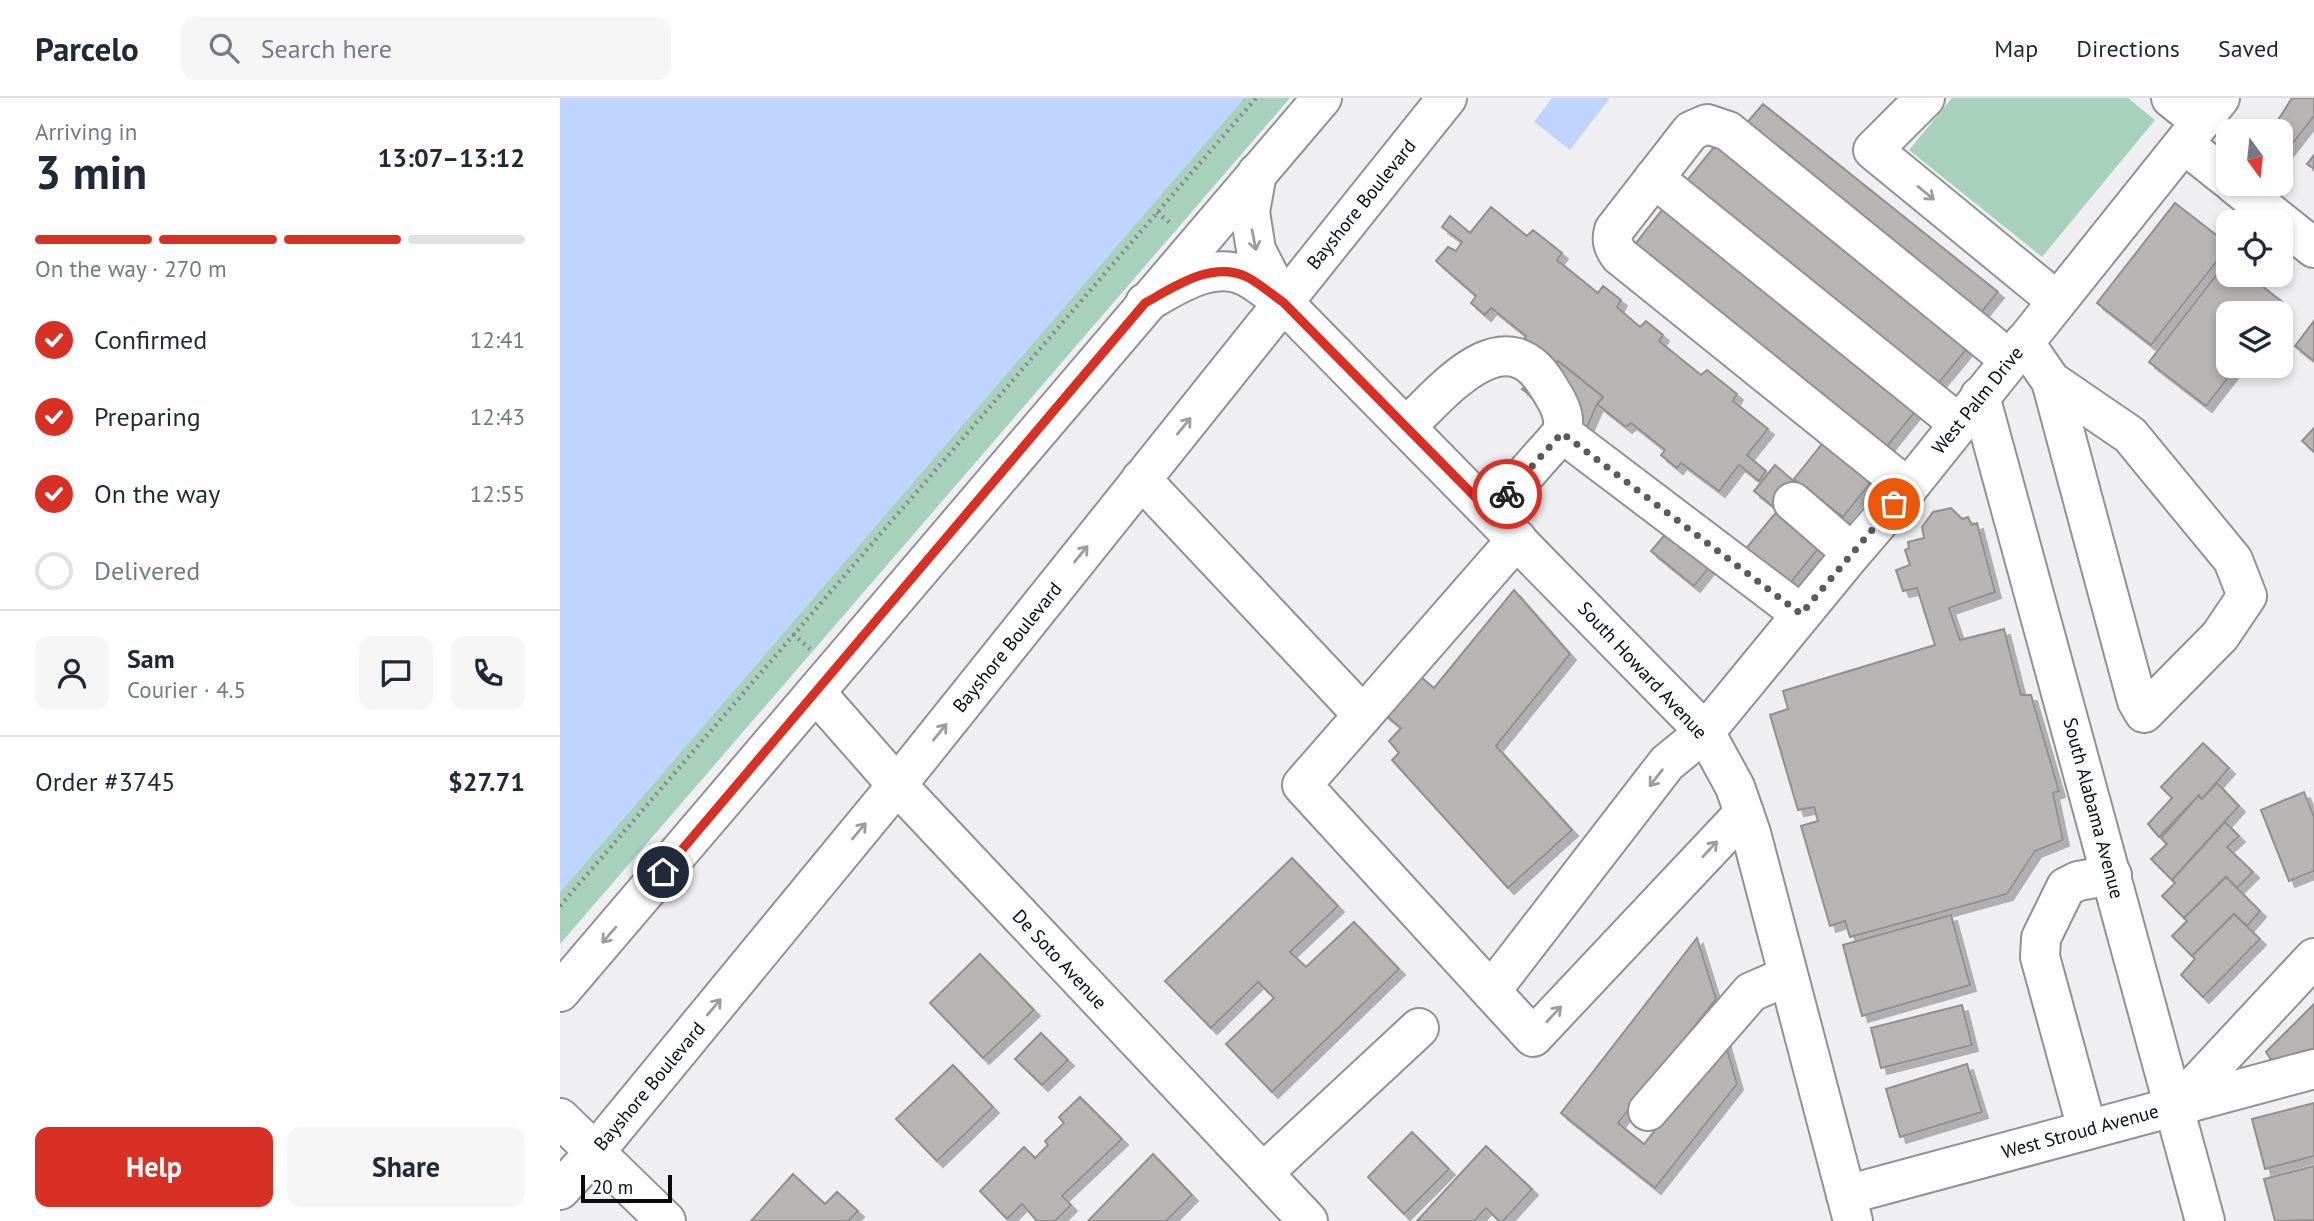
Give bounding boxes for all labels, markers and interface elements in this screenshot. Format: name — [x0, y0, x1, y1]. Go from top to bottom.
search box — [181, 17, 671, 80]
text: Parcelo — [35, 27, 139, 70]
icon: search — [205, 29, 243, 67]
text: Search here — [261, 32, 392, 65]
text: Map — [1994, 33, 2038, 64]
text: Directions — [2076, 33, 2180, 64]
text: Saved — [2218, 33, 2279, 64]
text: Arriving in — [35, 117, 137, 146]
north arrow — [2216, 119, 2292, 196]
map controls — [2216, 119, 2293, 378]
street label: Bayshore Boulevard — [1301, 134, 1421, 274]
text: 13:07–13:12 — [378, 141, 525, 174]
text: 3 min — [35, 142, 147, 202]
one-way arrow — [1916, 185, 1934, 201]
button: locate — [2216, 210, 2293, 287]
one-way arrow — [1248, 228, 1262, 251]
text: On the way · 270 m — [35, 254, 227, 283]
button: layers — [2216, 301, 2293, 378]
icon: check — [35, 321, 73, 359]
text: Confirmed — [94, 323, 207, 356]
text: 12:41 — [470, 325, 525, 354]
street label: West Palm Drive — [1926, 341, 2028, 459]
icon: check — [35, 398, 73, 436]
text: Preparing — [94, 400, 201, 433]
text: 12:43 — [470, 402, 525, 431]
one-way arrow — [1176, 417, 1192, 435]
courier — [1472, 459, 1542, 529]
pin — [1864, 474, 1924, 534]
icon: check — [35, 475, 73, 513]
icon: bike — [1488, 475, 1526, 513]
text: On the way — [94, 477, 220, 510]
text: 12:55 — [470, 479, 525, 508]
icon: bag — [1875, 485, 1913, 523]
one-way arrow — [1074, 546, 1089, 564]
text: Delivered — [94, 554, 200, 587]
street label: Bayshore Boulevard — [947, 577, 1067, 717]
street label: South Howard Avenue — [1573, 596, 1713, 744]
button: person — [35, 636, 109, 710]
button: chat — [359, 636, 433, 710]
button: phone — [451, 636, 525, 710]
text: Sam — [127, 642, 175, 675]
text: Courier · 4.5 — [127, 675, 246, 704]
street label: South Alabama Avenue — [2058, 715, 2130, 901]
one-way arrow — [932, 723, 947, 742]
text: Order #3745 — [35, 765, 175, 798]
text: $27.71 — [448, 765, 525, 798]
one-way arrow — [1648, 769, 1663, 787]
one-way arrow — [851, 823, 867, 841]
one-way arrow — [1701, 841, 1718, 858]
pin — [633, 842, 693, 902]
icon: home — [644, 853, 682, 891]
street label: De Soto Avenue — [1008, 904, 1112, 1014]
one-way arrow — [601, 926, 617, 944]
one-way arrow — [706, 998, 722, 1016]
one-way arrow — [1545, 1006, 1562, 1023]
street label: Bayshore Boulevard — [588, 1017, 710, 1155]
street label: West Stroud Avenue — [1999, 1099, 2161, 1163]
button: Help — [35, 1127, 273, 1207]
button: Share — [287, 1127, 525, 1207]
scale bar — [581, 1172, 672, 1204]
text: 20 m — [592, 1175, 633, 1199]

